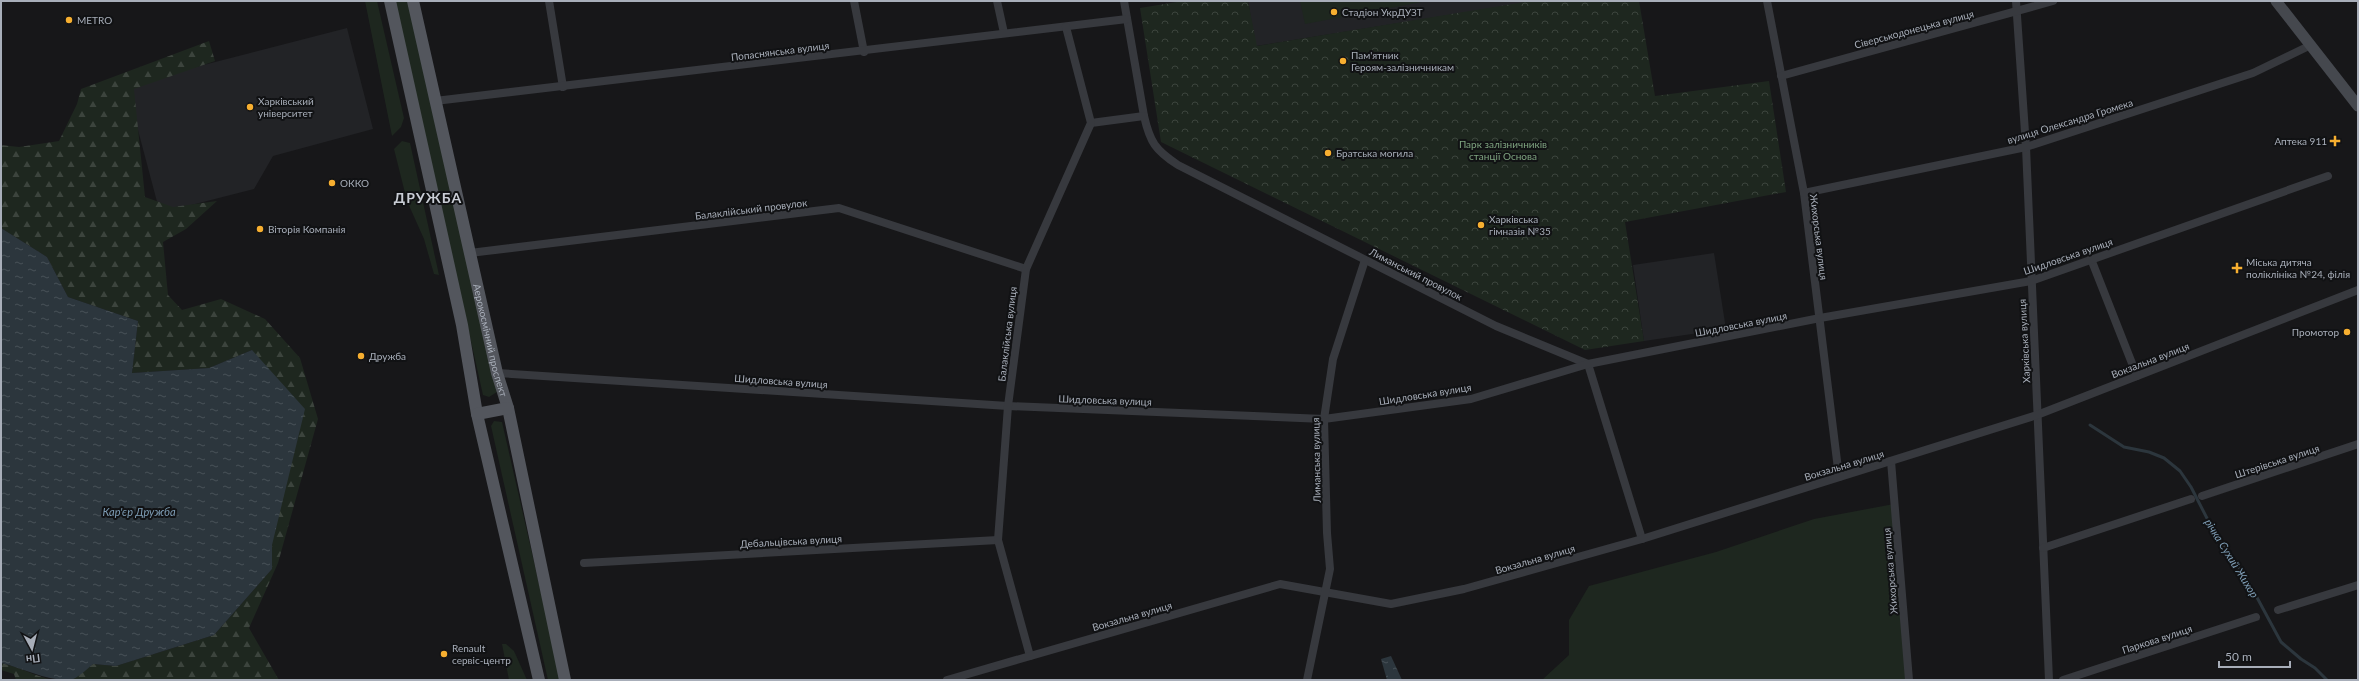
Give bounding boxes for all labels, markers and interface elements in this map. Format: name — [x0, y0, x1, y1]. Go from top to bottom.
place label: Стадіон УкрДУЗТ — [1342, 6, 1423, 18]
marker: Стадіон УкрДУЗТ — [1329, 7, 1339, 17]
street label: Сіверськодонецька вулиця — [1853, 7, 1975, 51]
place label: METRO — [77, 14, 112, 26]
marker: METRO — [64, 15, 74, 25]
street label: Попаснянська вулиця — [730, 39, 830, 63]
place label: Пам'ятник Героям-залізничникам — [1351, 49, 1454, 73]
marker: Пам'ятник Героям-залізничникам — [1338, 56, 1348, 66]
place label: Харківський університет — [258, 95, 314, 119]
street label: вулиця Олександра Громека — [2006, 96, 2134, 146]
marker: Харківський університет — [245, 102, 255, 112]
place label: Аптека 911 — [2274, 135, 2327, 147]
marker: Аптека 911 — [2330, 136, 2340, 146]
park label: Парк залізничників станції Основа — [1459, 138, 1547, 162]
place label: Братська могила — [1336, 147, 1413, 159]
marker: Братська могила — [1323, 148, 1333, 158]
place label: ОККО — [340, 177, 369, 189]
marker: ОККО — [327, 178, 337, 188]
district label: ДРУЖБА — [394, 189, 462, 206]
street label: Жихорська вулиця — [1808, 193, 1830, 281]
street label: Балаклійський провулок — [694, 196, 809, 222]
place label: Харківська гімназія №35 — [1489, 213, 1551, 237]
marker: Харківська гімназія №35 — [1476, 220, 1486, 230]
place label: Віторія Компанія — [268, 223, 345, 235]
marker: Віторія Компанія — [255, 224, 265, 234]
street label: Шидловська вулиця — [2022, 235, 2114, 277]
street label: Лиманський провулок — [1367, 245, 1465, 303]
place label: Міська дитяча поліклініка №24, філія — [2246, 256, 2350, 280]
marker: Міська дитяча поліклініка №24, філія — [2231, 262, 2243, 274]
street label: Аерокосмічний проспект — [471, 283, 510, 398]
street label: Балаклійська вулиця — [995, 286, 1019, 382]
street label: Харківська вулиця — [2016, 299, 2032, 383]
street label: Шидловська вулиця — [1694, 309, 1788, 339]
place label: Промотор — [2292, 326, 2339, 338]
marker: Промотор — [2342, 327, 2352, 337]
street label: Вокзальна вулиця — [2109, 340, 2191, 380]
place label: Дружба — [369, 350, 406, 362]
marker: Дружба — [356, 351, 366, 361]
street label: Шидловська вулиця — [734, 372, 828, 390]
street label: Шидловська вулиця — [1378, 381, 1472, 407]
street label: Шидловська вулиця — [1058, 392, 1152, 408]
street label: Лиманська вулиця — [1309, 417, 1323, 504]
street label: Штерівська вулиця — [2233, 442, 2321, 480]
street label: Вокзальна вулиця — [1803, 447, 1885, 483]
water label: Кар'єр Дружба — [102, 505, 176, 518]
water label: річка Сухий Жихор — [2202, 516, 2262, 600]
street label: Жихорська вулиця — [1880, 527, 1900, 615]
street label: Дебальцівська вулиця — [740, 532, 842, 550]
street label: Вокзальна вулиця — [1494, 542, 1576, 576]
street label: Вокзальна вулиця — [1091, 599, 1173, 633]
street label: Паркова вулиця — [2120, 622, 2194, 656]
north arrow — [12, 629, 52, 669]
place label: Renault сервіс-центр — [452, 642, 511, 666]
scale bar — [2219, 643, 2290, 669]
marker: Renault сервіс-центр — [439, 649, 449, 659]
text: 50 m — [2225, 649, 2252, 664]
text: Пн — [25, 652, 41, 667]

